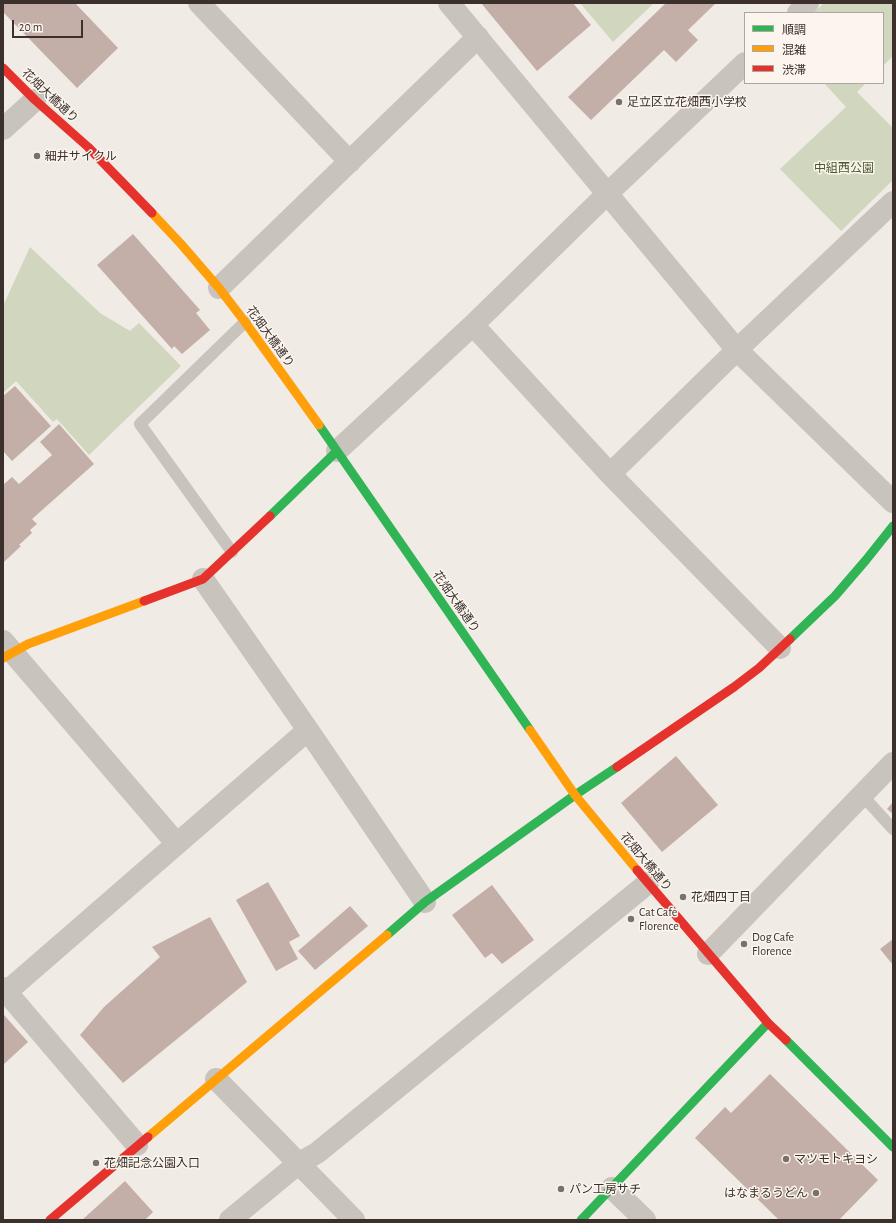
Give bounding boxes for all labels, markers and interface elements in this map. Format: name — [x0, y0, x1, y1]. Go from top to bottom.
scale bar — [14, 12, 85, 38]
legend — [744, 12, 884, 84]
text: 20 m — [19, 21, 42, 33]
text: 順調 — [782, 24, 806, 36]
text: 混雑 — [782, 44, 806, 56]
text: 渋滞 — [782, 64, 806, 76]
street label: 花畑大橋通り — [19, 66, 81, 126]
place label: 足立区立花畑西小学校 — [627, 95, 747, 109]
marker: 足立区立花畑西小学校 — [614, 97, 624, 107]
place label: 細井サイクル — [45, 149, 117, 163]
marker: 細井サイクル — [32, 151, 42, 161]
park label: 中組西公園 — [814, 161, 874, 175]
street label: 花畑大橋通り — [243, 304, 297, 370]
street label: 花畑大橋通り — [429, 568, 483, 636]
street label: 花畑大橋通り — [617, 830, 675, 894]
place label: 花畑四丁目 — [691, 890, 751, 904]
marker: 花畑四丁目 — [678, 892, 688, 902]
place label: Cat Cafe Florence — [639, 905, 679, 933]
marker: Cat Cafe Florence — [626, 914, 636, 924]
place label: Dog Cafe Florence — [752, 930, 794, 958]
marker: Dog Cafe Florence — [739, 939, 749, 949]
place label: マツモトキヨシ — [794, 1152, 878, 1166]
marker: マツモトキヨシ — [781, 1154, 791, 1164]
place label: 花畑記念公園入口 — [104, 1156, 200, 1170]
marker: 花畑記念公園入口 — [91, 1158, 101, 1168]
place label: パン工房サチ — [569, 1182, 641, 1196]
marker: パン工房サチ — [556, 1184, 566, 1194]
place label: はなまるうどん — [724, 1186, 808, 1200]
marker: はなまるうどん — [811, 1188, 821, 1198]

